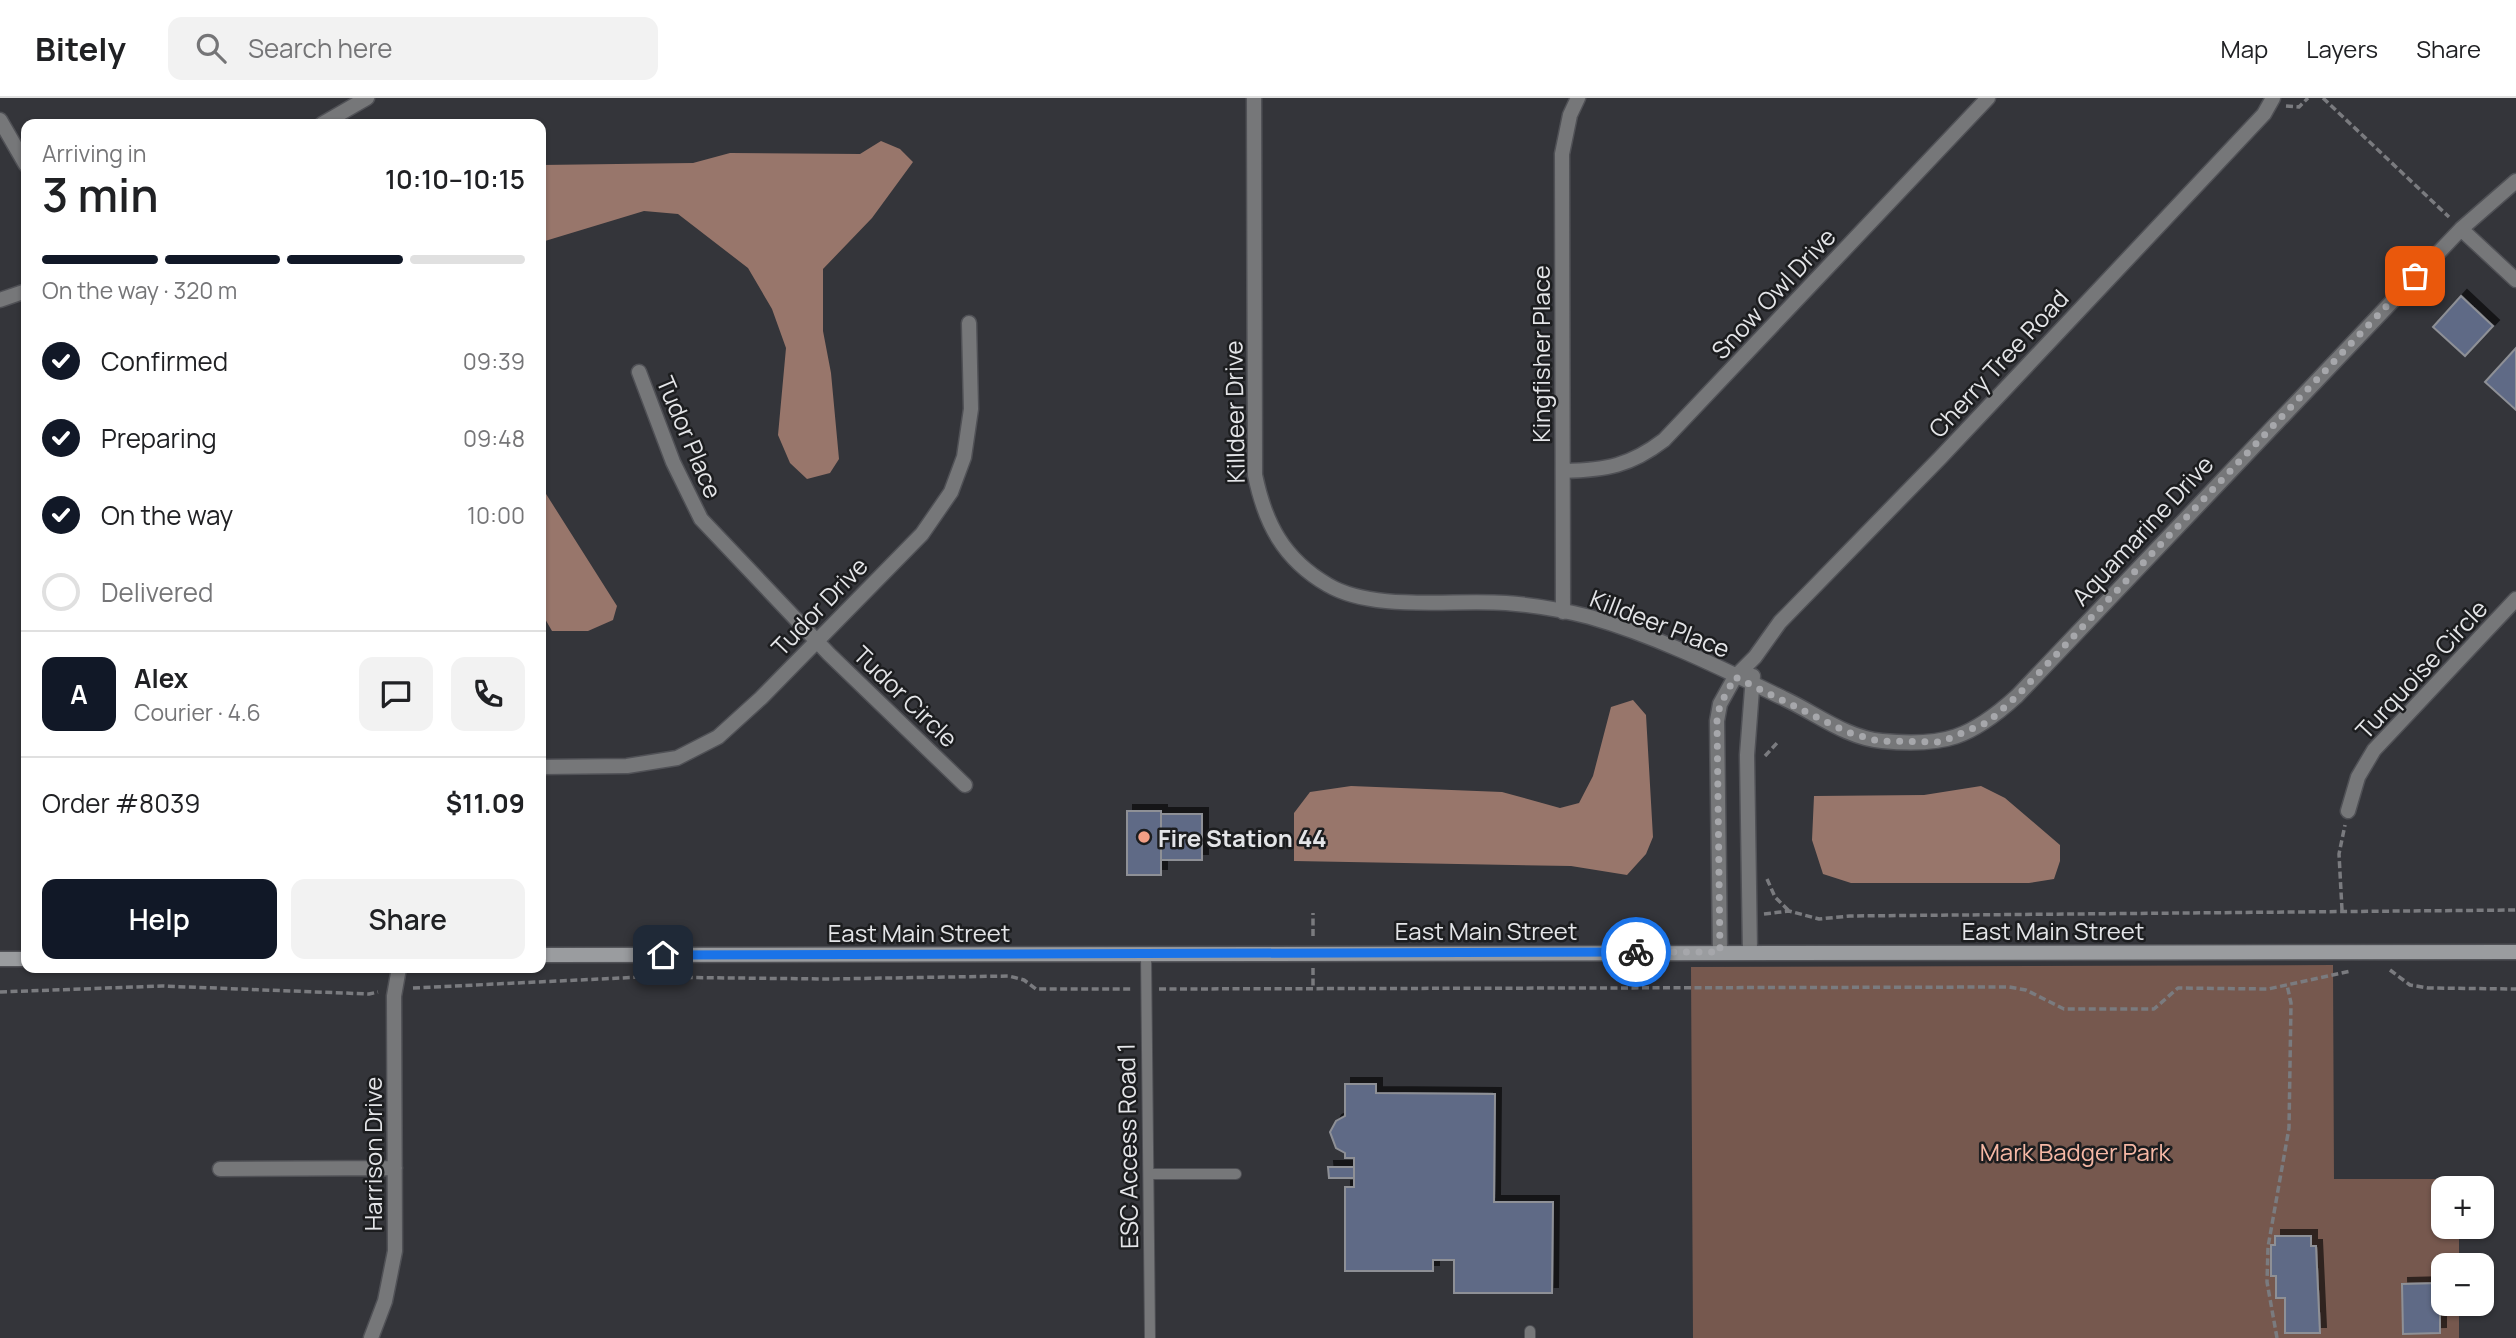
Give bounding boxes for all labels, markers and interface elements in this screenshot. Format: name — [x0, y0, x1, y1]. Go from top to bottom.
search box — [168, 17, 658, 80]
text: Bitely — [35, 26, 126, 71]
icon: search — [192, 29, 230, 67]
text: Search here — [248, 30, 393, 66]
text: Map — [2221, 32, 2268, 65]
text: Layers — [2306, 32, 2378, 65]
text: Share — [2416, 32, 2481, 65]
text: Arriving in — [42, 137, 147, 169]
text: 10:10–10:15 — [385, 161, 525, 197]
text: 3 min — [42, 163, 159, 226]
street label: Snow Owl Drive — [1704, 220, 1842, 366]
pin — [2385, 246, 2445, 306]
icon: bag — [2396, 257, 2434, 295]
street label: Kingfisher Place — [1524, 265, 1557, 443]
text: On the way · 320 m — [42, 274, 237, 306]
street label: Cherry Tree Road — [1921, 282, 2075, 444]
street label: Killdeer Drive — [1216, 340, 1252, 484]
icon: check — [42, 342, 80, 380]
text: Confirmed — [101, 343, 228, 379]
text: 09:39 — [463, 345, 525, 377]
street label: Tudor Place — [649, 371, 731, 503]
icon: check — [42, 419, 80, 457]
text: Preparing — [101, 420, 217, 456]
text: 09:48 — [463, 422, 525, 454]
street label: Aquamarine Drive — [2064, 448, 2220, 612]
icon: check — [42, 496, 80, 534]
text: On the way — [101, 497, 233, 533]
text: 10:00 — [467, 499, 525, 531]
street label: Tudor Drive — [764, 549, 874, 663]
text: Delivered — [101, 574, 213, 610]
street label: Killdeer Place — [1585, 581, 1735, 665]
street label: Turquoise Circle — [2348, 592, 2494, 746]
street label: Tudor Circle — [847, 638, 965, 754]
button: chat — [359, 657, 433, 731]
button: phone — [451, 657, 525, 731]
text: Alex — [134, 660, 188, 696]
text: A — [70, 676, 88, 712]
text: Courier · 4.6 — [134, 696, 261, 728]
text: Order #8039 — [42, 785, 201, 821]
text: $11.09 — [446, 785, 525, 821]
place label: Fire Station 44 — [1158, 821, 1327, 854]
marker: Fire Station 44 — [1136, 829, 1152, 845]
button: Help — [42, 879, 277, 959]
button: Share — [291, 879, 525, 959]
street label: East Main Street — [1395, 914, 1577, 947]
street label: East Main Street — [1962, 914, 2144, 947]
street label: East Main Street — [828, 916, 1010, 949]
courier — [1601, 917, 1671, 987]
pin — [633, 925, 693, 985]
icon: bike — [1617, 933, 1655, 971]
icon: home — [644, 936, 682, 974]
street label: ESC Access Road 1 — [1109, 1043, 1145, 1249]
street label: Harrison Drive — [356, 1077, 389, 1231]
park label: Mark Badger Park — [1980, 1135, 2171, 1168]
map controls — [2431, 1176, 2494, 1316]
button: + — [2431, 1176, 2494, 1239]
button: − — [2431, 1253, 2494, 1316]

